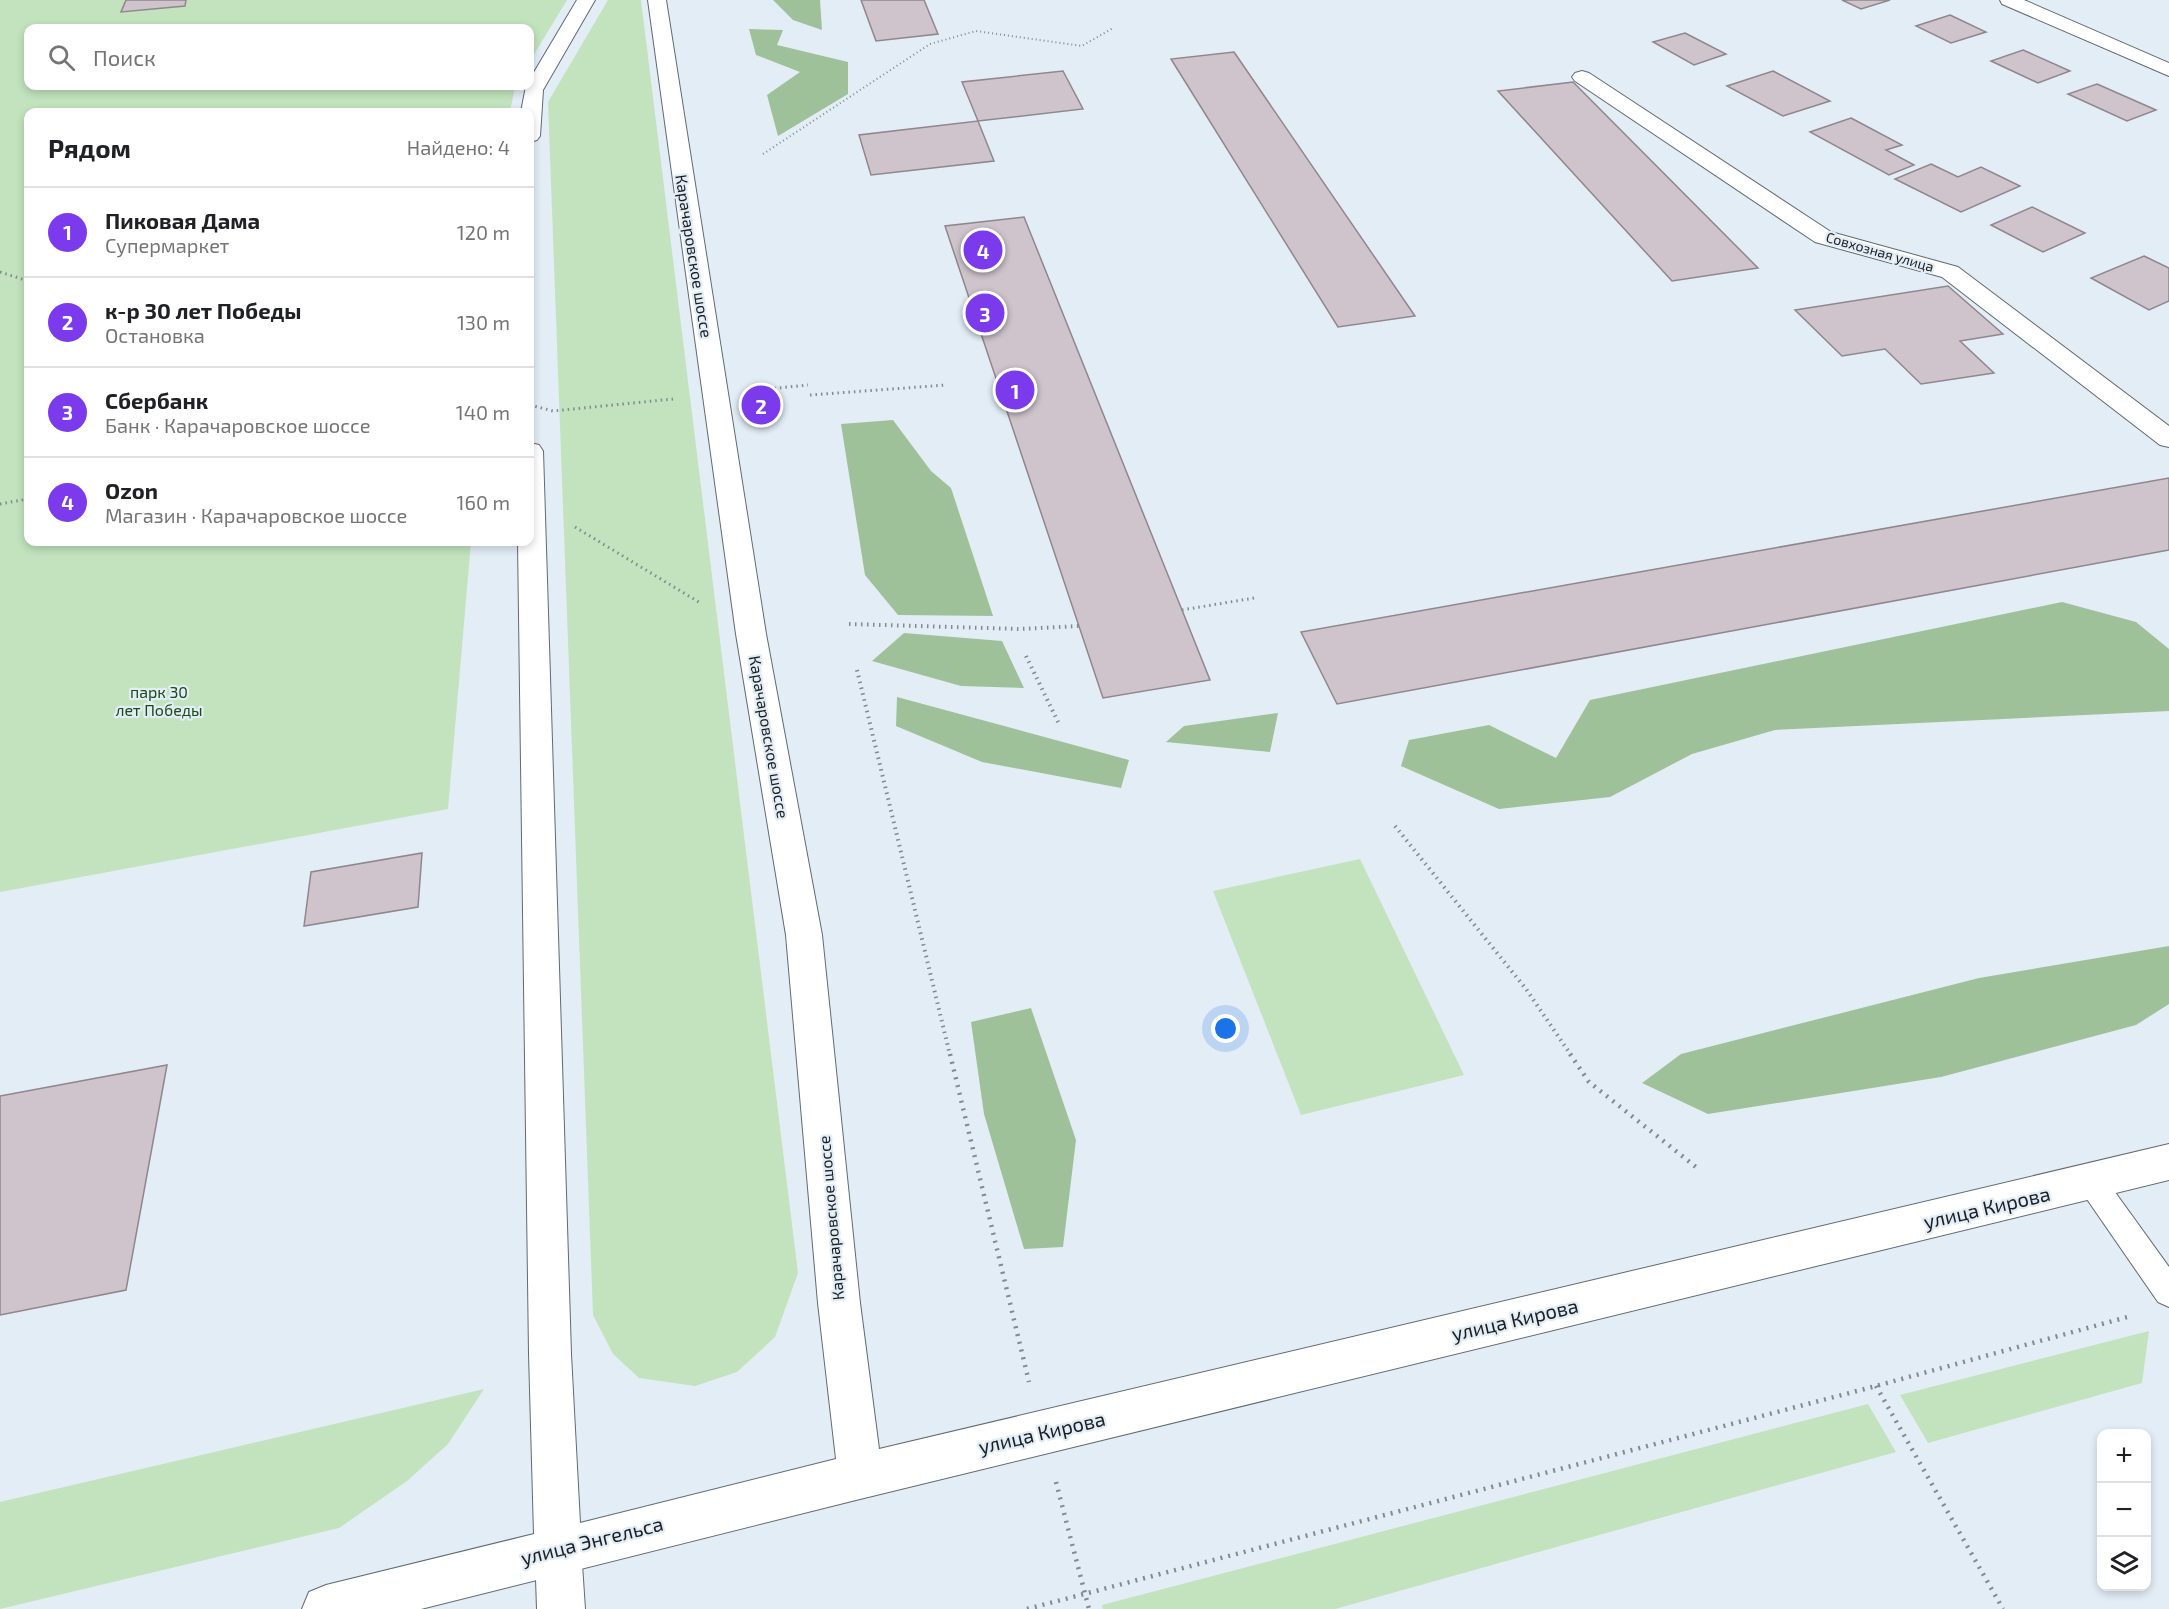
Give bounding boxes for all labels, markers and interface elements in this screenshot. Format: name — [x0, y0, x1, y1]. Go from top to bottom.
search box — [24, 24, 534, 90]
icon: search — [45, 41, 78, 74]
text: Поиск — [93, 44, 156, 70]
text: Рядом — [48, 132, 131, 163]
text: Найдено: 4 — [407, 135, 510, 159]
street label: Карачаровское шоссе — [672, 173, 717, 339]
text: Пиковая Дама — [105, 207, 260, 233]
text: 1 — [63, 220, 72, 244]
text: 120 m — [457, 220, 510, 244]
pin: 4 — [964, 228, 1002, 272]
street label: Совхозная улица — [1824, 228, 1936, 275]
text: Супермаркет — [105, 233, 229, 257]
pin: 3 — [966, 290, 1004, 336]
text: к-р 30 лет Победы — [105, 297, 302, 323]
text: 2 — [62, 310, 73, 334]
text: 130 m — [457, 310, 510, 334]
text: Остановка — [105, 323, 205, 347]
pin: 1 — [996, 368, 1034, 412]
pin: 2 — [742, 382, 780, 428]
text: Сбербанк — [105, 387, 208, 413]
text: 3 — [62, 400, 73, 424]
text: 140 m — [456, 400, 510, 424]
text: Банк · Карачаровское шоссе — [105, 413, 370, 437]
text: Ozon — [105, 477, 158, 503]
text: 4 — [61, 490, 74, 514]
text: 160 m — [457, 490, 510, 514]
text: Магазин · Карачаровское шоссе — [105, 503, 407, 527]
street label: Карачаровское шоссе — [746, 654, 793, 820]
park label: парк 30 лет Победы — [115, 682, 203, 719]
your location — [1211, 1014, 1240, 1043]
street label: Карачаровское шоссе — [814, 1135, 847, 1301]
street label: улица Кирова — [1921, 1181, 2053, 1234]
street label: улица Кирова — [1449, 1293, 1581, 1346]
street label: улица Кирова — [976, 1406, 1108, 1459]
map controls — [2097, 1429, 2151, 1591]
button: + — [2097, 1429, 2151, 1483]
button: − — [2097, 1483, 2151, 1537]
street label: улица Энгельса — [518, 1511, 666, 1570]
button: layers — [2097, 1537, 2151, 1591]

